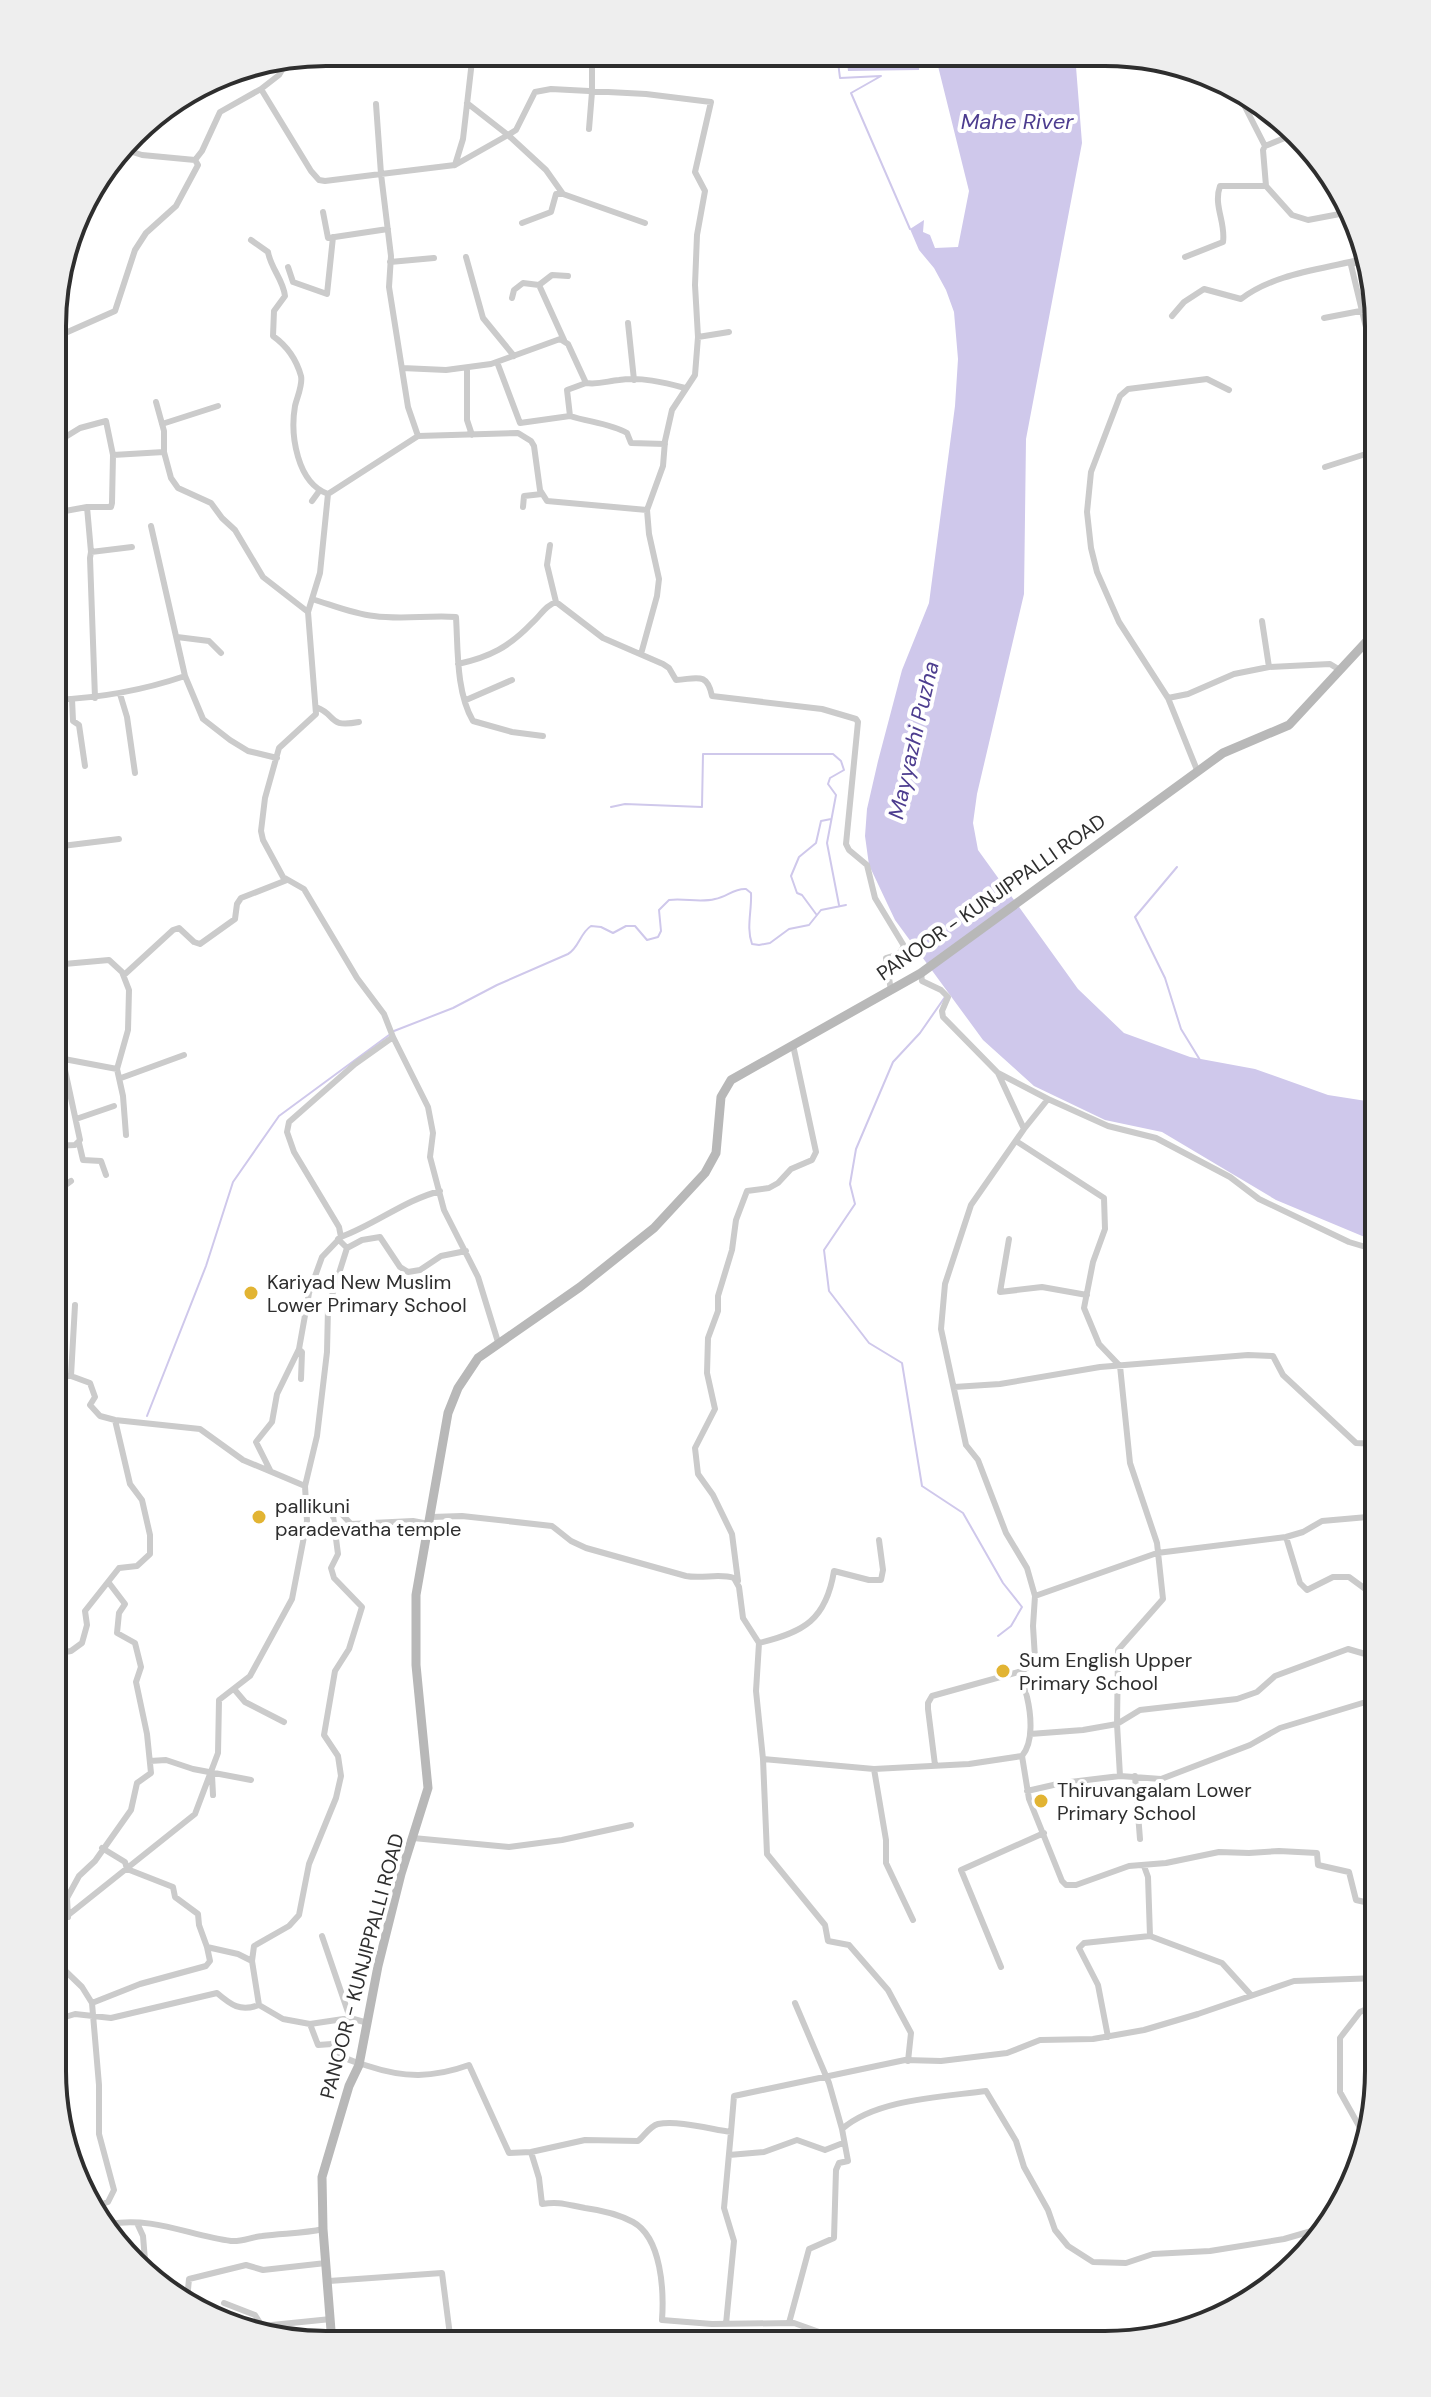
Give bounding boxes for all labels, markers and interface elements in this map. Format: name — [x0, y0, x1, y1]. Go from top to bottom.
water label: Mahe River — [961, 107, 1074, 136]
water label: Mayyazhi Puzha — [881, 658, 946, 822]
street label: PANOOR - KUNJIPPALLI ROAD — [871, 808, 1111, 986]
place label: Kariyad New Muslim Lower Primary School — [267, 1269, 467, 1318]
marker: Kariyad New Muslim Lower Primary School — [242, 1284, 260, 1302]
place label: pallikuni paradevatha temple — [275, 1493, 461, 1542]
marker: pallikuni paradevatha temple — [250, 1508, 268, 1526]
place label: Sum English Upper Primary School — [1019, 1647, 1192, 1696]
marker: Sum English Upper Primary School — [994, 1662, 1012, 1680]
place label: Thiruvangalam Lower Primary School — [1057, 1777, 1252, 1826]
marker: Thiruvangalam Lower Primary School — [1032, 1792, 1050, 1810]
street label: PANOOR - KUNJIPPALLI ROAD — [314, 1830, 410, 2102]

